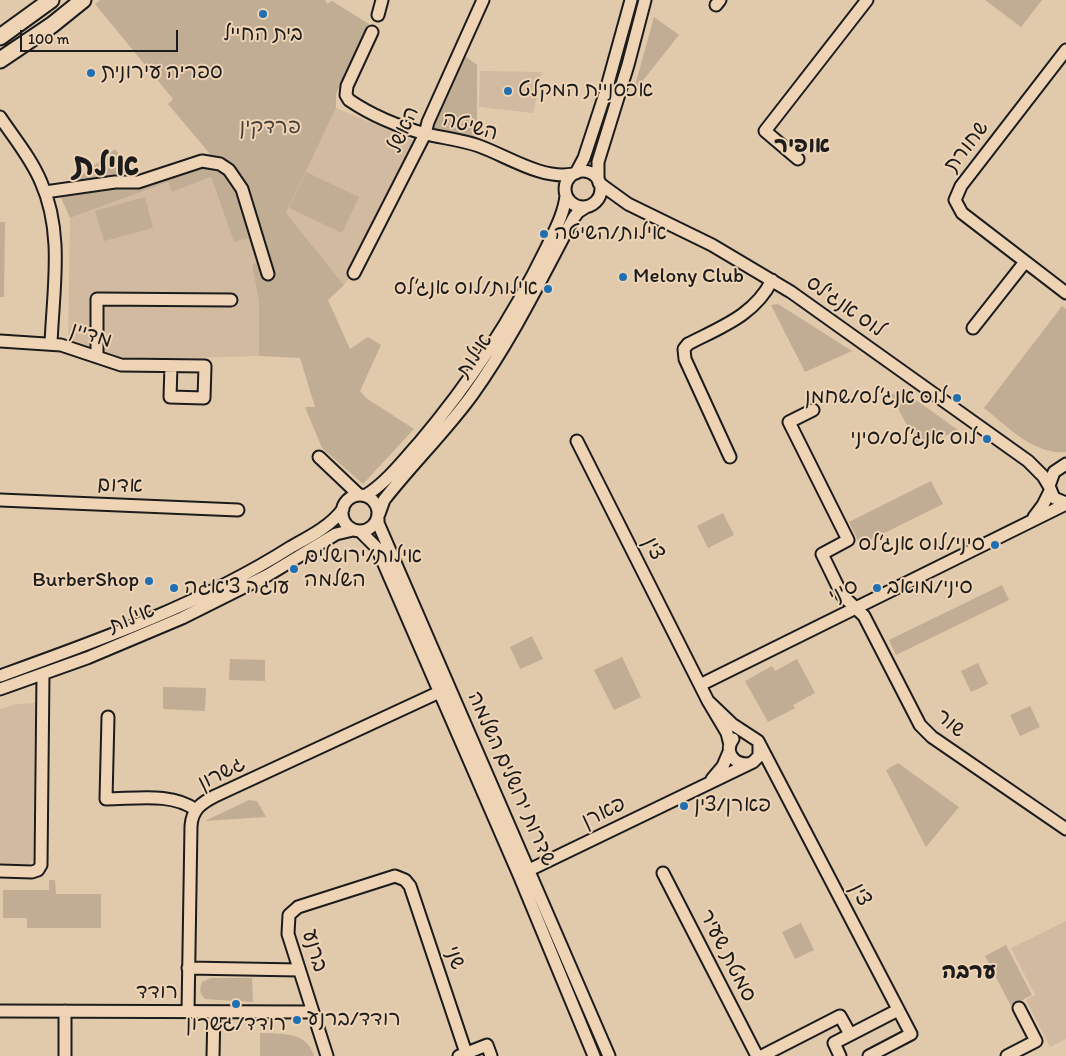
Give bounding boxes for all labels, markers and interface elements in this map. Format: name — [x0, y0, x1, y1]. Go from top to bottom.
marker: בית החייל — [257, 8, 269, 20]
scale bar — [22, 20, 180, 52]
place label: בית החייל — [223, 22, 303, 48]
text: 100 m — [28, 30, 69, 48]
place label: ספריה עירונית — [101, 60, 223, 86]
marker: ספריה עירונית — [85, 67, 97, 79]
place label: אכסניית המקלט — [518, 78, 653, 104]
marker: אכסניית המקלט — [502, 85, 514, 97]
street label: האשל — [383, 103, 425, 157]
street label: השיטה — [439, 107, 501, 147]
park label: פרדקין — [239, 115, 301, 141]
street label: שחורת — [939, 116, 995, 178]
district label: אופיר — [774, 133, 830, 159]
district label: אילת — [72, 148, 140, 186]
place label: אילות/השיטה — [554, 221, 667, 247]
marker: אילות/השיטה — [538, 228, 550, 240]
place label: Melony Club — [633, 264, 744, 290]
marker: Melony Club — [617, 271, 629, 283]
street label: לוס אנג'לס — [801, 271, 889, 343]
place label: אילות/לוס אנג׳לס — [394, 276, 538, 302]
marker: אילות/לוס אנג׳לס — [542, 283, 554, 295]
street label: מדיין — [67, 318, 115, 354]
street label: אילות — [452, 329, 498, 383]
place label: לוס אנג׳לס/שחמן — [805, 385, 947, 411]
marker: לוס אנג׳לס/שחמן — [951, 392, 963, 404]
place label: לוס אנג׳לס/סיני — [850, 426, 977, 452]
marker: לוס אנג׳לס/סיני — [981, 433, 993, 445]
street label: אדום — [97, 473, 143, 499]
place label: סיני/לוס אנג׳לס — [858, 532, 985, 558]
street label: צין — [637, 533, 669, 565]
marker: סיני/לוס אנג׳לס — [989, 539, 1001, 551]
place label: אילות/ירושלים השלמה — [304, 544, 422, 594]
marker: אילות/ירושלים השלמה — [288, 563, 300, 575]
place label: BurberShop — [32, 568, 139, 594]
street label: סיני — [825, 574, 863, 610]
marker: BurberShop — [143, 575, 155, 587]
place label: עוגה צ'אגה — [184, 575, 290, 601]
place label: סיני/מואב — [887, 575, 973, 601]
marker: עוגה צ'אגה — [168, 582, 180, 594]
marker: סיני/מואב — [871, 582, 883, 594]
street label: אילות — [105, 598, 159, 640]
street label: שדרות ירושלים השלמה — [461, 688, 561, 870]
street label: שור — [930, 704, 970, 744]
street label: גשרון — [194, 751, 250, 797]
street label: פארן — [578, 792, 630, 834]
place label: פארן/צין — [694, 793, 771, 819]
marker: פארן/צין — [678, 800, 690, 812]
street label: צין — [844, 879, 876, 911]
street label: סמטת שעיר — [693, 906, 761, 1006]
street label: ברנע — [296, 927, 332, 975]
street label: שני — [438, 943, 470, 973]
district label: ערבה — [942, 959, 996, 985]
street label: רודד — [136, 980, 178, 1006]
marker: רודד/גשרון — [230, 998, 242, 1010]
place label: רודד/ברנע — [307, 1007, 401, 1033]
place label: רודד/גשרון — [186, 1012, 286, 1038]
marker: רודד/ברנע — [291, 1014, 303, 1026]

